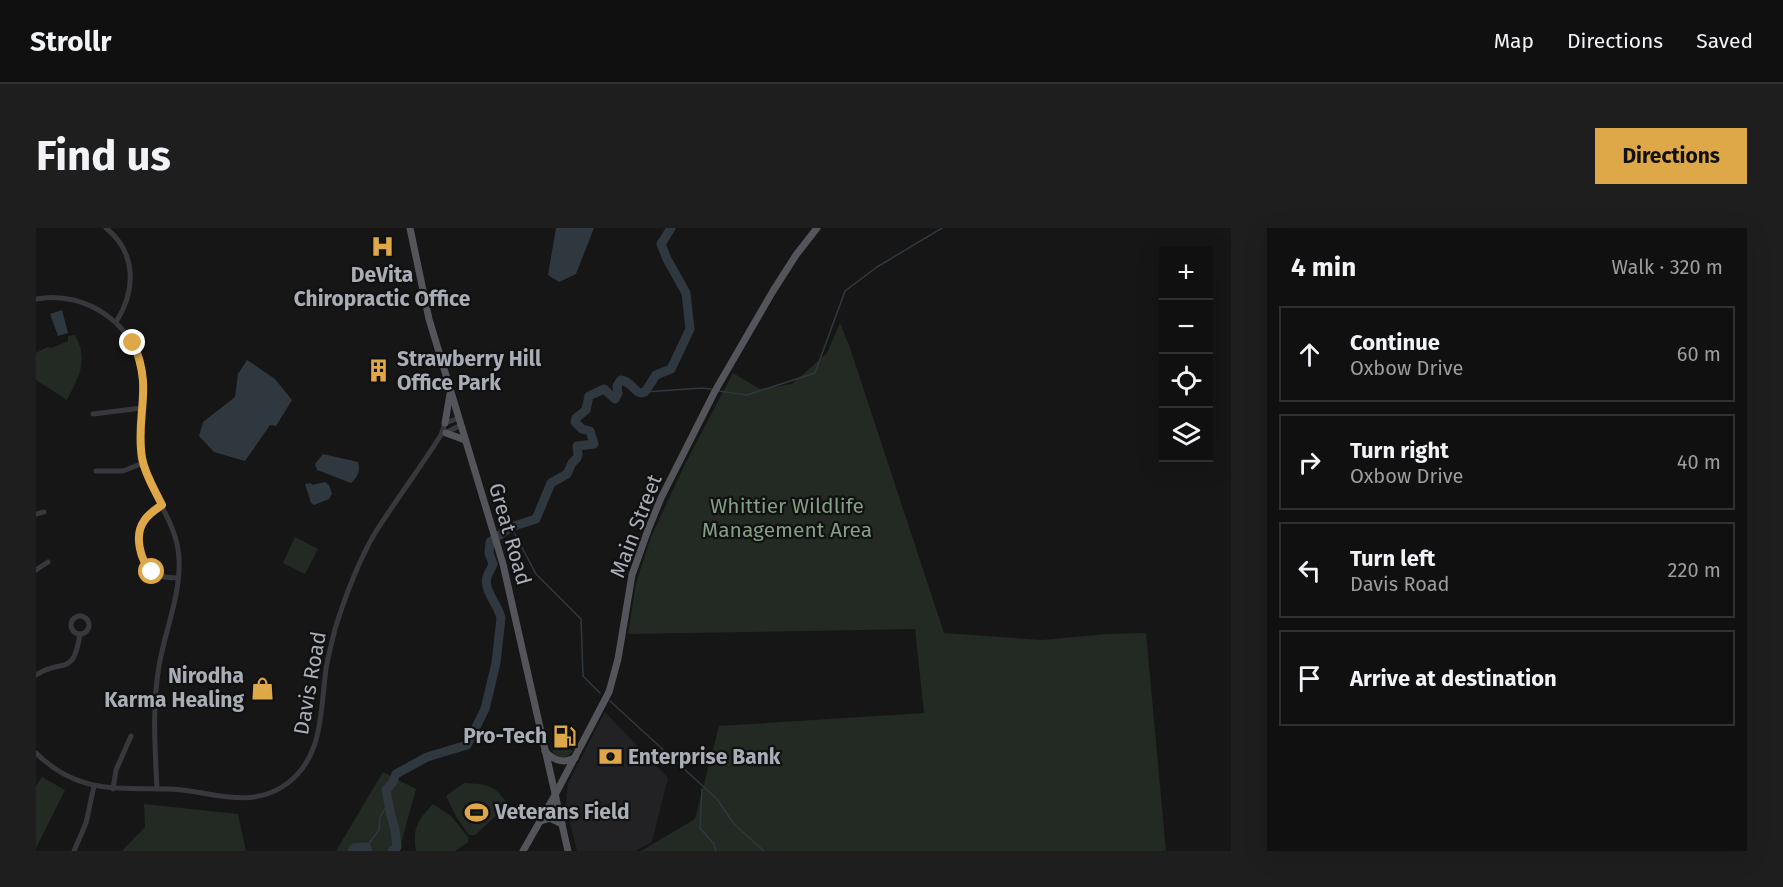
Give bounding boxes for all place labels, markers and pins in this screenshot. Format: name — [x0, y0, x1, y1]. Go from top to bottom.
hospital icon: DeVita Chiropractic Office — [369, 234, 395, 260]
place label: DeVita Chiropractic Office — [294, 262, 471, 312]
place label: Strawberry Hill Office Park — [397, 346, 542, 396]
building icon: Strawberry Hill Office Park — [366, 358, 392, 384]
place label: Nirodha Karma Healing — [104, 663, 244, 713]
shop icon: Nirodha Karma Healing — [249, 675, 275, 701]
place label: Pro-Tech — [463, 723, 547, 749]
fuel station icon: Pro-Tech — [552, 723, 578, 749]
bank icon: Enterprise Bank — [597, 744, 623, 770]
place label: Enterprise Bank — [628, 744, 781, 770]
sports icon: Veterans Field — [464, 799, 490, 825]
place label: Veterans Field — [494, 799, 630, 825]

